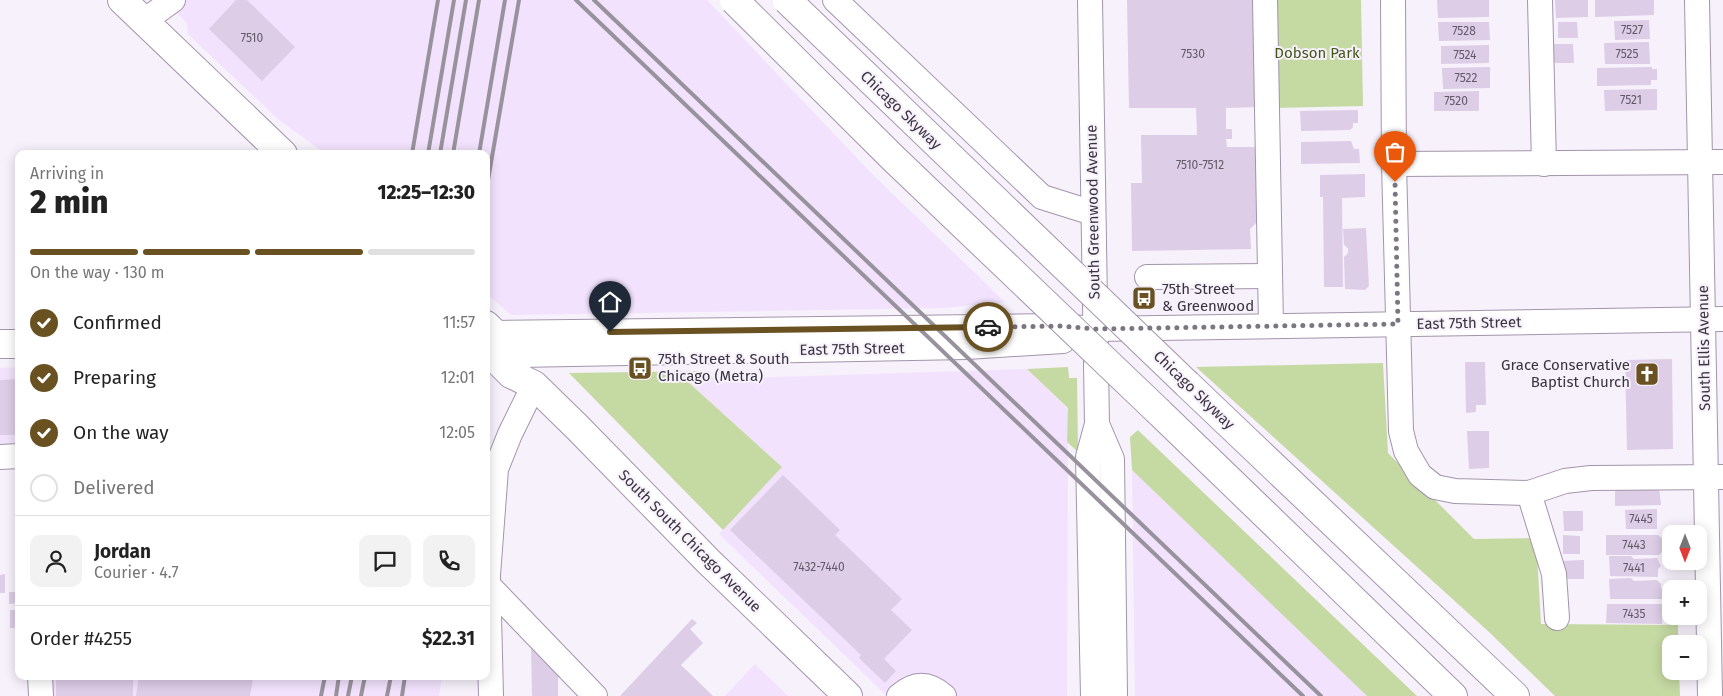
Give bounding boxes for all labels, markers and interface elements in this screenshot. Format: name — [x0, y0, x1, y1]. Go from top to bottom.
house number: 7527 — [1621, 23, 1643, 37]
house number: 7528 — [1452, 24, 1476, 38]
house number: 7510 — [241, 31, 264, 45]
park label: Dobson Park — [1274, 44, 1360, 62]
house number: 7530 — [1181, 47, 1205, 61]
house number: 7525 — [1616, 47, 1638, 61]
house number: 7524 — [1453, 48, 1477, 62]
street label: Chicago Skyway — [857, 67, 946, 154]
house number: 7522 — [1455, 71, 1478, 85]
house number: 7521 — [1620, 93, 1642, 107]
house number: 7520 — [1444, 94, 1468, 108]
street label: South Greenwood Avenue — [1082, 124, 1104, 300]
pin — [1374, 131, 1416, 182]
icon: bag — [1381, 138, 1409, 166]
house number: 7510-7512 — [1176, 158, 1224, 172]
text: Arriving in — [30, 164, 104, 183]
text: 12:25–12:30 — [378, 181, 475, 204]
text: 2 min — [30, 183, 108, 221]
text: On the way · 130 m — [30, 263, 165, 282]
place label: 75th Street & Greenwood — [1162, 280, 1254, 315]
pin — [589, 281, 631, 332]
bus stop icon: 75th Street & Greenwood — [1131, 285, 1157, 311]
street label: South Ellis Avenue — [1694, 285, 1714, 411]
icon: home — [596, 288, 624, 316]
courier — [963, 302, 1013, 352]
icon: check — [30, 309, 58, 337]
text: Confirmed — [73, 311, 162, 334]
text: 11:57 — [443, 313, 475, 332]
icon: car — [974, 313, 1002, 341]
street label: East 75th Street — [1416, 313, 1522, 333]
street label: East 75th Street — [799, 339, 905, 359]
street label: Chicago Skyway — [1150, 347, 1239, 434]
place label: 75th Street & South Chicago (Metra) — [658, 350, 789, 385]
bus stop icon: 75th Street & South Chicago (Metra) — [627, 355, 653, 381]
place label: Grace Conservative Baptist Church — [1501, 356, 1630, 391]
church icon: Grace Conservative Baptist Church — [1634, 361, 1660, 387]
icon: check — [30, 364, 58, 392]
text: Preparing — [73, 366, 156, 389]
text: 12:01 — [441, 368, 475, 387]
icon: check — [30, 419, 58, 447]
text: On the way — [73, 421, 169, 444]
text: 12:05 — [439, 423, 475, 442]
street label: South South Chicago Avenue — [615, 466, 765, 616]
text: Delivered — [73, 476, 155, 499]
house number: 7445 — [1629, 512, 1653, 526]
north arrow — [1662, 525, 1708, 570]
map controls — [1662, 525, 1707, 680]
button: person — [30, 535, 82, 587]
button: chat — [359, 535, 411, 587]
button: phone — [423, 535, 475, 587]
house number: 7443 — [1622, 538, 1646, 552]
text: Jordan — [94, 540, 151, 563]
house number: 7432-7440 — [793, 560, 845, 574]
house number: 7441 — [1623, 561, 1645, 575]
text: Courier · 4.7 — [94, 563, 179, 582]
button: + — [1662, 580, 1707, 625]
house number: 7435 — [1622, 607, 1646, 621]
text: Order #4255 — [30, 627, 132, 650]
text: $22.31 — [422, 627, 475, 650]
button: − — [1662, 635, 1707, 680]

